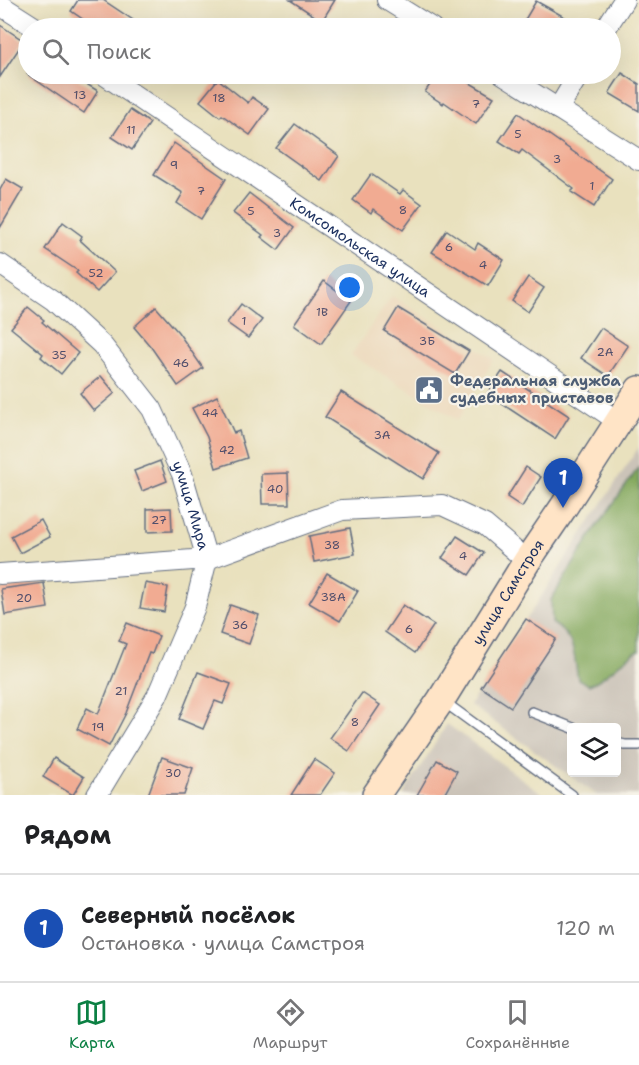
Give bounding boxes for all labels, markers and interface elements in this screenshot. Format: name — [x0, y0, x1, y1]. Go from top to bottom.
search box — [18, 18, 621, 84]
icon: search — [39, 35, 72, 68]
text: Поиск — [87, 37, 151, 66]
house number: 13 — [74, 87, 86, 103]
house number: 18 — [212, 90, 226, 106]
house number: 7 — [472, 96, 480, 112]
house number: 11 — [126, 122, 136, 138]
house number: 5 — [514, 126, 522, 142]
house number: 3 — [553, 151, 561, 167]
house number: 9 — [170, 157, 178, 173]
house number: 1 — [589, 178, 595, 194]
house number: 7 — [197, 183, 205, 199]
street label: Комсомольская улица — [286, 193, 435, 302]
house number: 8 — [399, 202, 407, 218]
house number: 5 — [247, 203, 255, 219]
house number: 3 — [273, 225, 281, 241]
house number: 6 — [445, 239, 453, 255]
house number: 4 — [479, 257, 487, 273]
house number: 52 — [88, 265, 104, 281]
your location — [335, 273, 364, 302]
house number: 1В — [316, 304, 328, 320]
house number: 1 — [241, 313, 247, 329]
house number: 3Б — [419, 333, 435, 349]
house number: 2А — [596, 344, 614, 360]
house number: 35 — [51, 347, 67, 363]
house number: 46 — [173, 355, 189, 371]
place label: Федеральная служба судебных приставов — [450, 371, 621, 408]
public building icon: Федеральная служба судебных приставов — [413, 374, 445, 406]
house number: 44 — [202, 405, 218, 421]
house number: 3А — [373, 427, 391, 443]
house number: 42 — [219, 442, 235, 458]
street label: улица Мира — [167, 457, 214, 553]
pin: 1 — [544, 458, 582, 508]
house number: 40 — [267, 481, 283, 497]
house number: 27 — [151, 512, 167, 528]
street label: улица Самстроя — [467, 536, 549, 649]
house number: 38 — [324, 537, 340, 553]
house number: 4 — [459, 548, 467, 564]
house number: 38А — [320, 589, 346, 605]
house number: 20 — [16, 590, 32, 606]
house number: 36 — [232, 617, 248, 633]
house number: 6 — [405, 621, 413, 637]
house number: 21 — [115, 683, 127, 699]
house number: 8 — [351, 714, 359, 730]
house number: 19 — [92, 719, 104, 735]
map controls — [567, 723, 621, 777]
button: layers — [567, 723, 621, 777]
house number: 30 — [165, 765, 181, 781]
text: Рядом — [24, 817, 111, 852]
text: Северный посёлок — [81, 901, 295, 930]
text: 1 — [39, 915, 48, 941]
text: 120 m — [556, 915, 615, 941]
text: Остановка · улица Самстроя — [81, 930, 365, 956]
tab: Карта — [69, 996, 115, 1053]
tab: Маршрут — [253, 996, 327, 1053]
tab: Сохранённые — [465, 996, 570, 1053]

